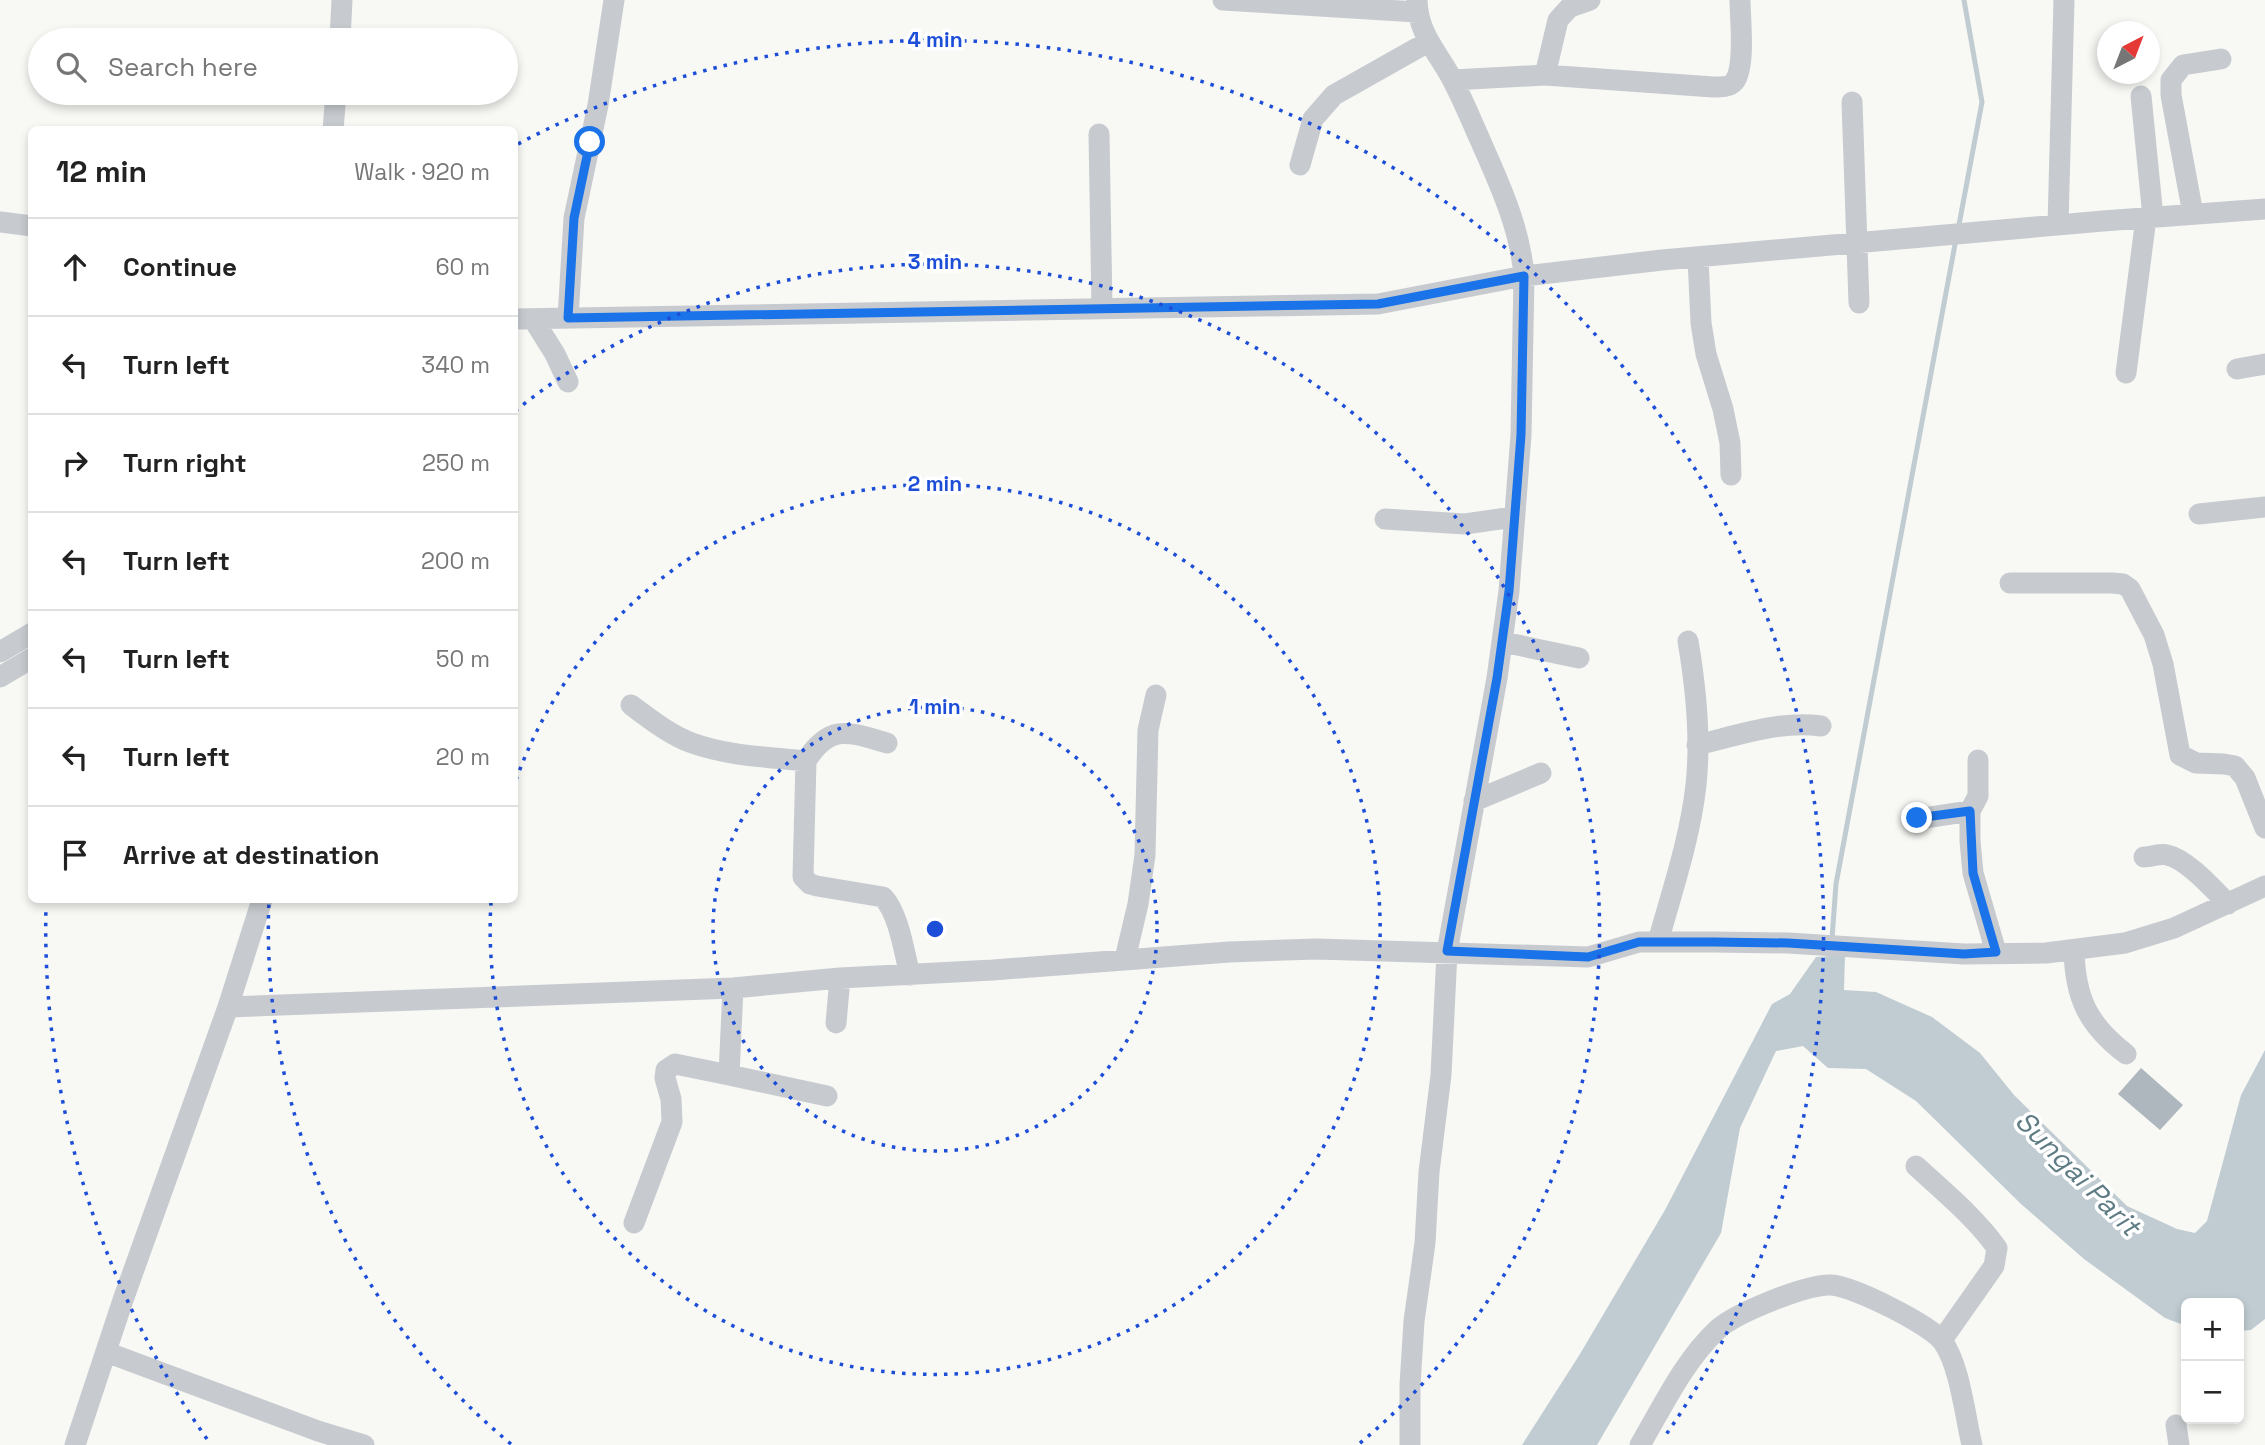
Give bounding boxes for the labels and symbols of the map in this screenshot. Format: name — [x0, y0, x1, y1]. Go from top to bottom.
north arrow — [2097, 21, 2160, 84]
text: 4 min — [907, 26, 963, 53]
route start — [574, 126, 605, 157]
text: 3 min — [908, 248, 962, 275]
text: 2 min — [908, 470, 962, 497]
text: 1 min — [909, 693, 961, 720]
route end — [1901, 802, 1932, 833]
centre of rings — [923, 917, 947, 941]
water label: Sungai Parit — [2008, 1103, 2150, 1245]

